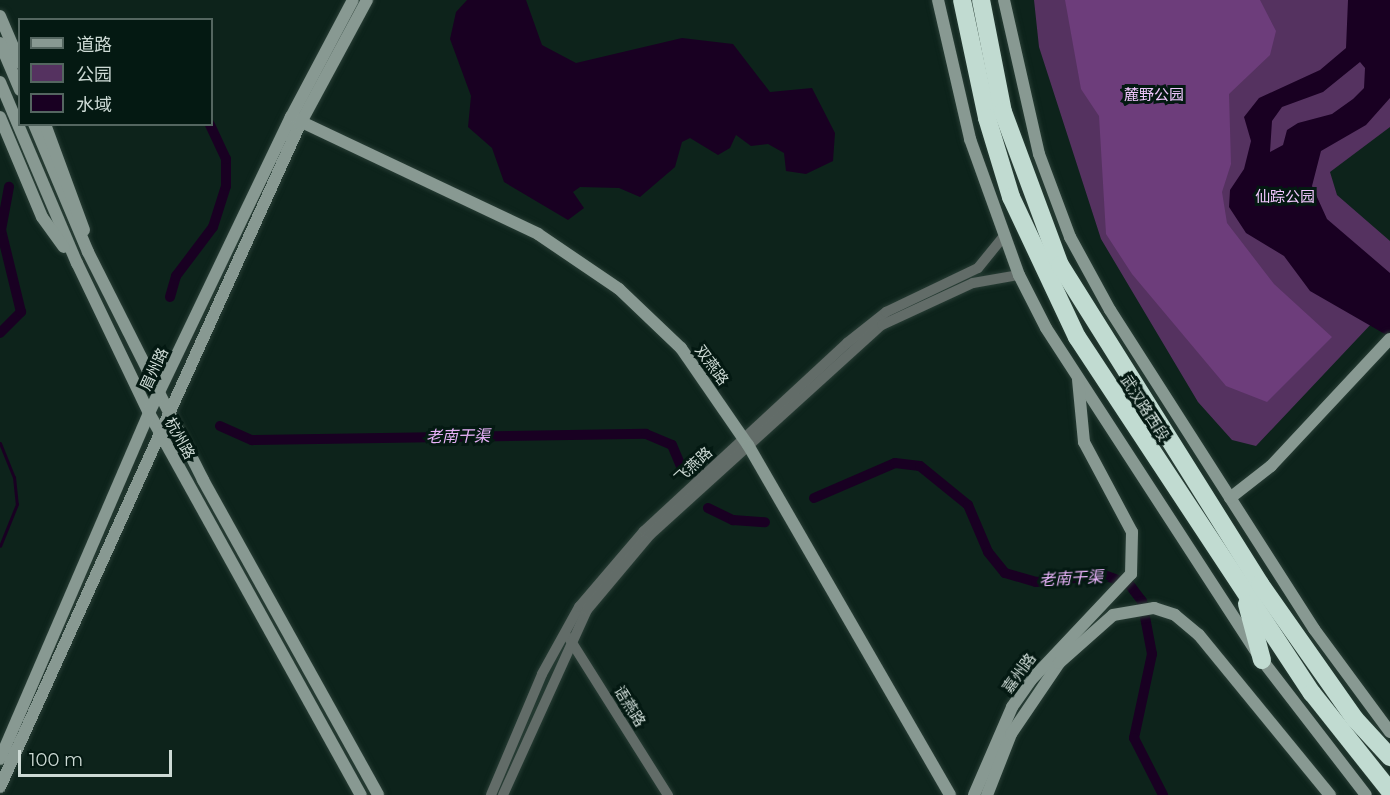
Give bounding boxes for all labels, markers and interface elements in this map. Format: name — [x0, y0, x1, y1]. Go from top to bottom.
legend — [18, 18, 213, 126]
text: 道路 — [76, 34, 112, 56]
text: 公园 — [76, 64, 112, 86]
park label: 麓野公园 — [1124, 86, 1184, 104]
text: 水域 — [76, 94, 112, 116]
park label: 仙踪公园 — [1255, 188, 1315, 206]
street label: 双燕路 — [691, 342, 733, 388]
street label: 眉州路 — [136, 345, 172, 393]
street label: 武汉路西段 — [1117, 372, 1173, 444]
street label: 杭州路 — [161, 414, 199, 462]
water label: 老南干渠 — [426, 427, 490, 447]
street label: 飞燕路 — [670, 443, 716, 487]
water label: 老南干渠 — [1039, 568, 1103, 590]
street label: 嘉州路 — [998, 650, 1040, 696]
street label: 语燕路 — [610, 682, 650, 730]
scale bar — [21, 738, 176, 776]
text: 100 m — [29, 749, 83, 771]

